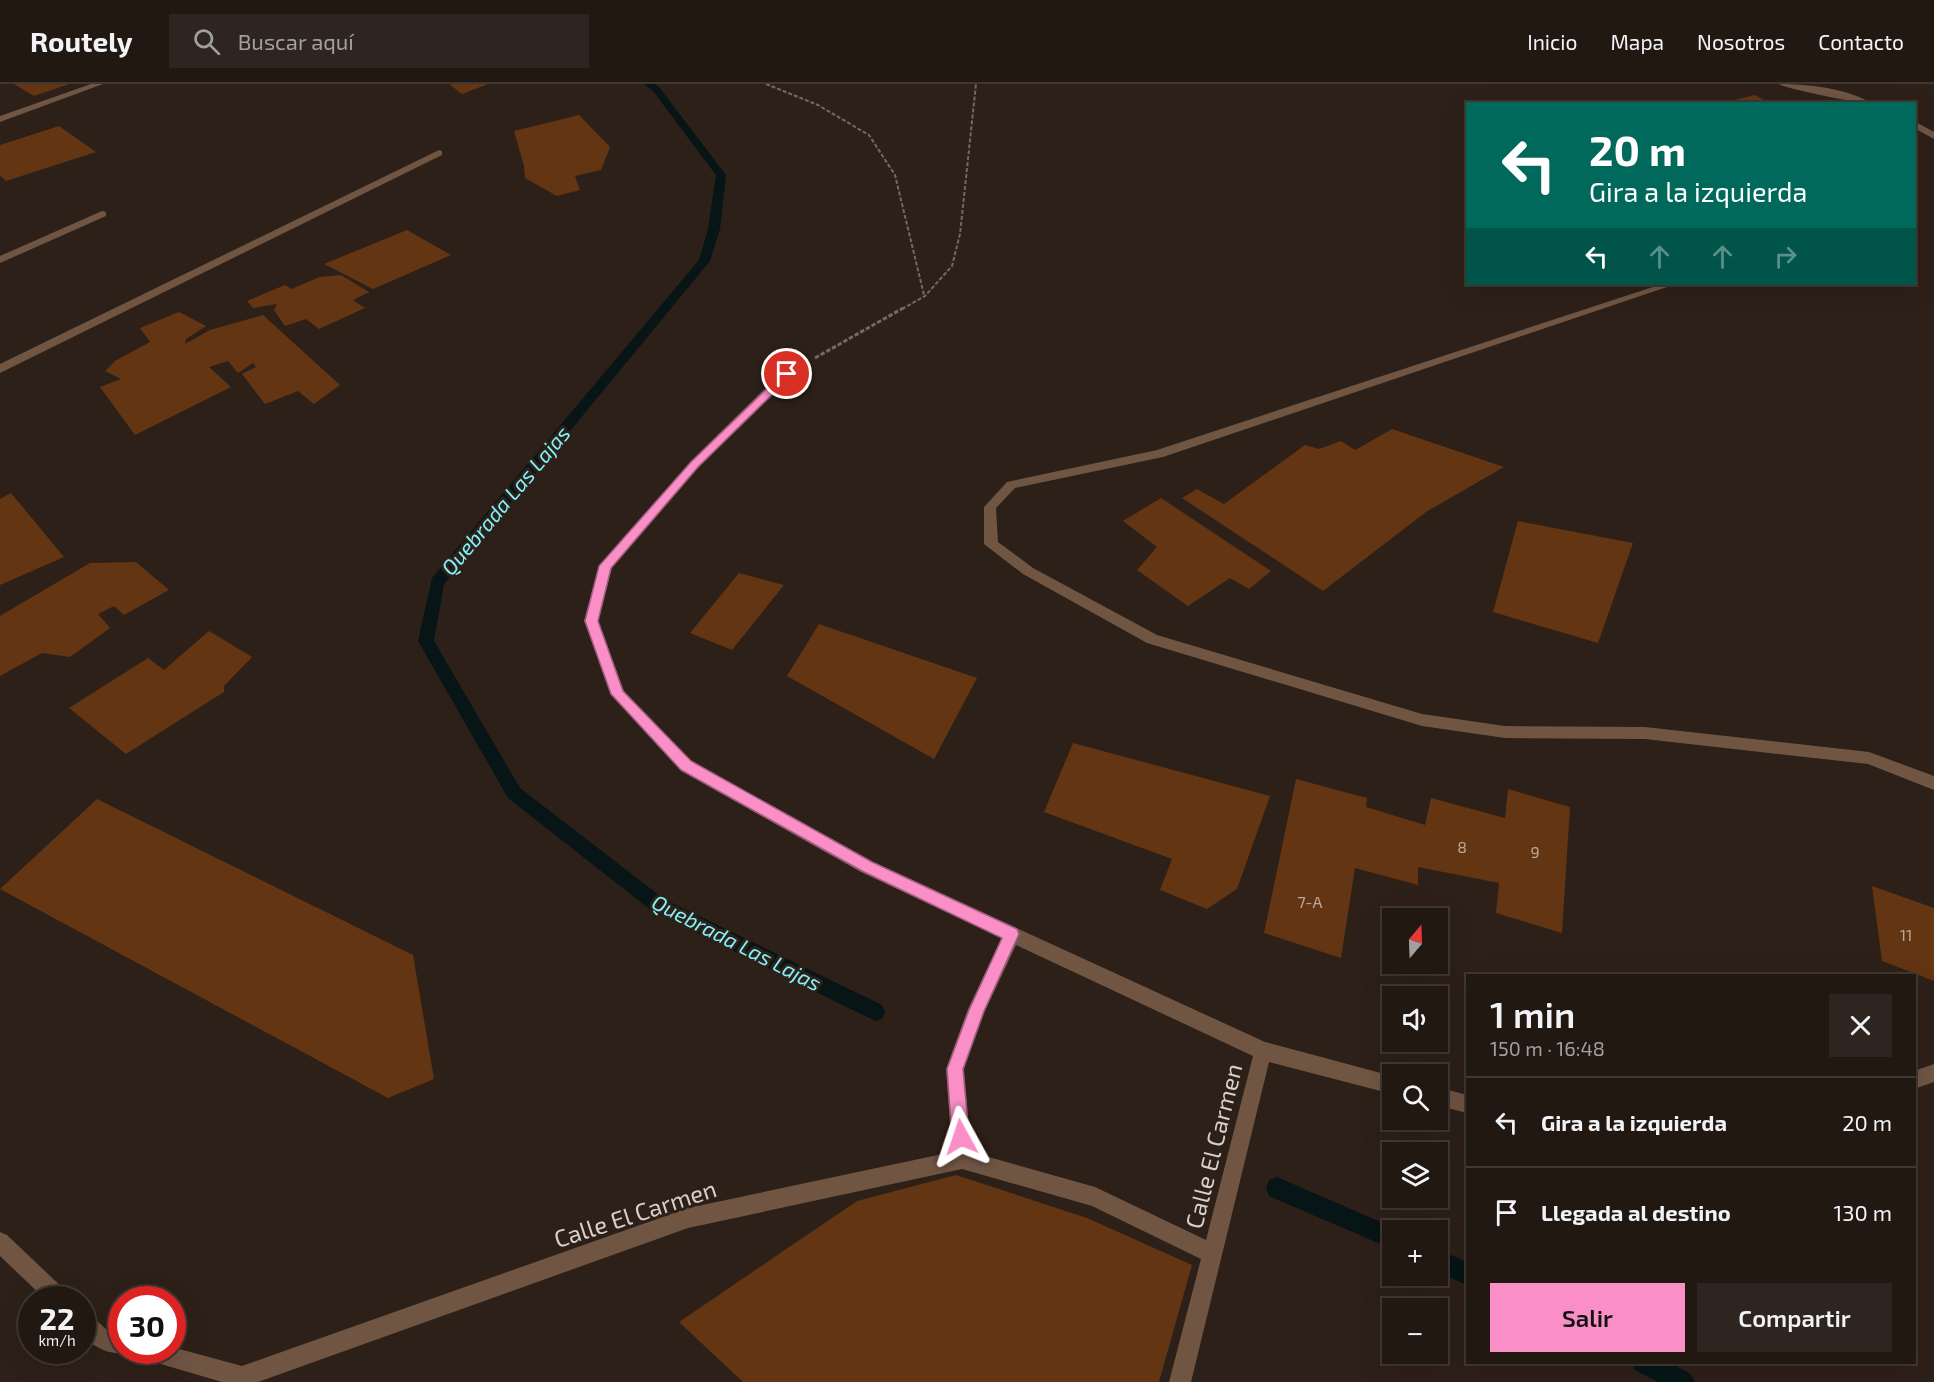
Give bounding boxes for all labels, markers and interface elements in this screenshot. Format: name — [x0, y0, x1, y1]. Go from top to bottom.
search box — [169, 14, 589, 68]
text: Routely — [30, 24, 133, 58]
icon: search — [190, 25, 223, 58]
text: Buscar aquí — [238, 28, 354, 54]
text: Inicio — [1527, 29, 1577, 54]
text: Mapa — [1610, 29, 1664, 54]
text: Nosotros — [1697, 29, 1785, 54]
text: Contacto — [1818, 29, 1904, 54]
text: 20 m — [1589, 124, 1686, 174]
icon: left — [1490, 126, 1568, 204]
text: Gira a la izquierda — [1589, 175, 1807, 207]
icon: left — [1580, 240, 1613, 273]
icon: ahead — [1643, 240, 1676, 273]
icon: ahead — [1706, 240, 1739, 273]
icon: right — [1769, 240, 1802, 273]
pin — [761, 348, 812, 399]
icon: arrive — [770, 357, 803, 390]
water label: Quebrada Las Lajas — [435, 420, 575, 580]
house number: 8 — [1457, 837, 1467, 856]
house number: 9 — [1530, 842, 1540, 861]
water label: Quebrada Las Lajas — [648, 889, 826, 996]
house number: 7-A — [1298, 892, 1323, 911]
north arrow — [1382, 908, 1448, 974]
map controls — [1382, 908, 1448, 1364]
house number: 11 — [1900, 925, 1912, 944]
button: sound — [1382, 986, 1448, 1052]
text: 1 min — [1490, 992, 1575, 1035]
button: close — [1829, 994, 1892, 1057]
text: 150 m · 16:48 — [1490, 1036, 1605, 1060]
street label: Calle El Carmen — [1178, 1060, 1248, 1232]
button: search — [1382, 1064, 1448, 1130]
position arrow — [929, 1105, 993, 1169]
icon: left — [1490, 1106, 1523, 1139]
text: Gira a la izquierda — [1541, 1109, 1727, 1135]
text: 20 m — [1842, 1109, 1892, 1135]
button: layers — [1382, 1142, 1448, 1208]
street label: Calle El Carmen — [550, 1173, 720, 1253]
icon: arrive — [1490, 1196, 1523, 1229]
text: Llegada al destino — [1541, 1199, 1731, 1225]
text: 130 m — [1834, 1199, 1892, 1225]
button: + — [1382, 1220, 1448, 1286]
button: Salir — [1490, 1283, 1685, 1352]
button: Compartir — [1697, 1283, 1892, 1352]
speed limit sign: 30 — [108, 1286, 186, 1364]
button: − — [1382, 1298, 1448, 1364]
text: 22 — [40, 1300, 74, 1336]
text: km/h — [38, 1331, 76, 1349]

